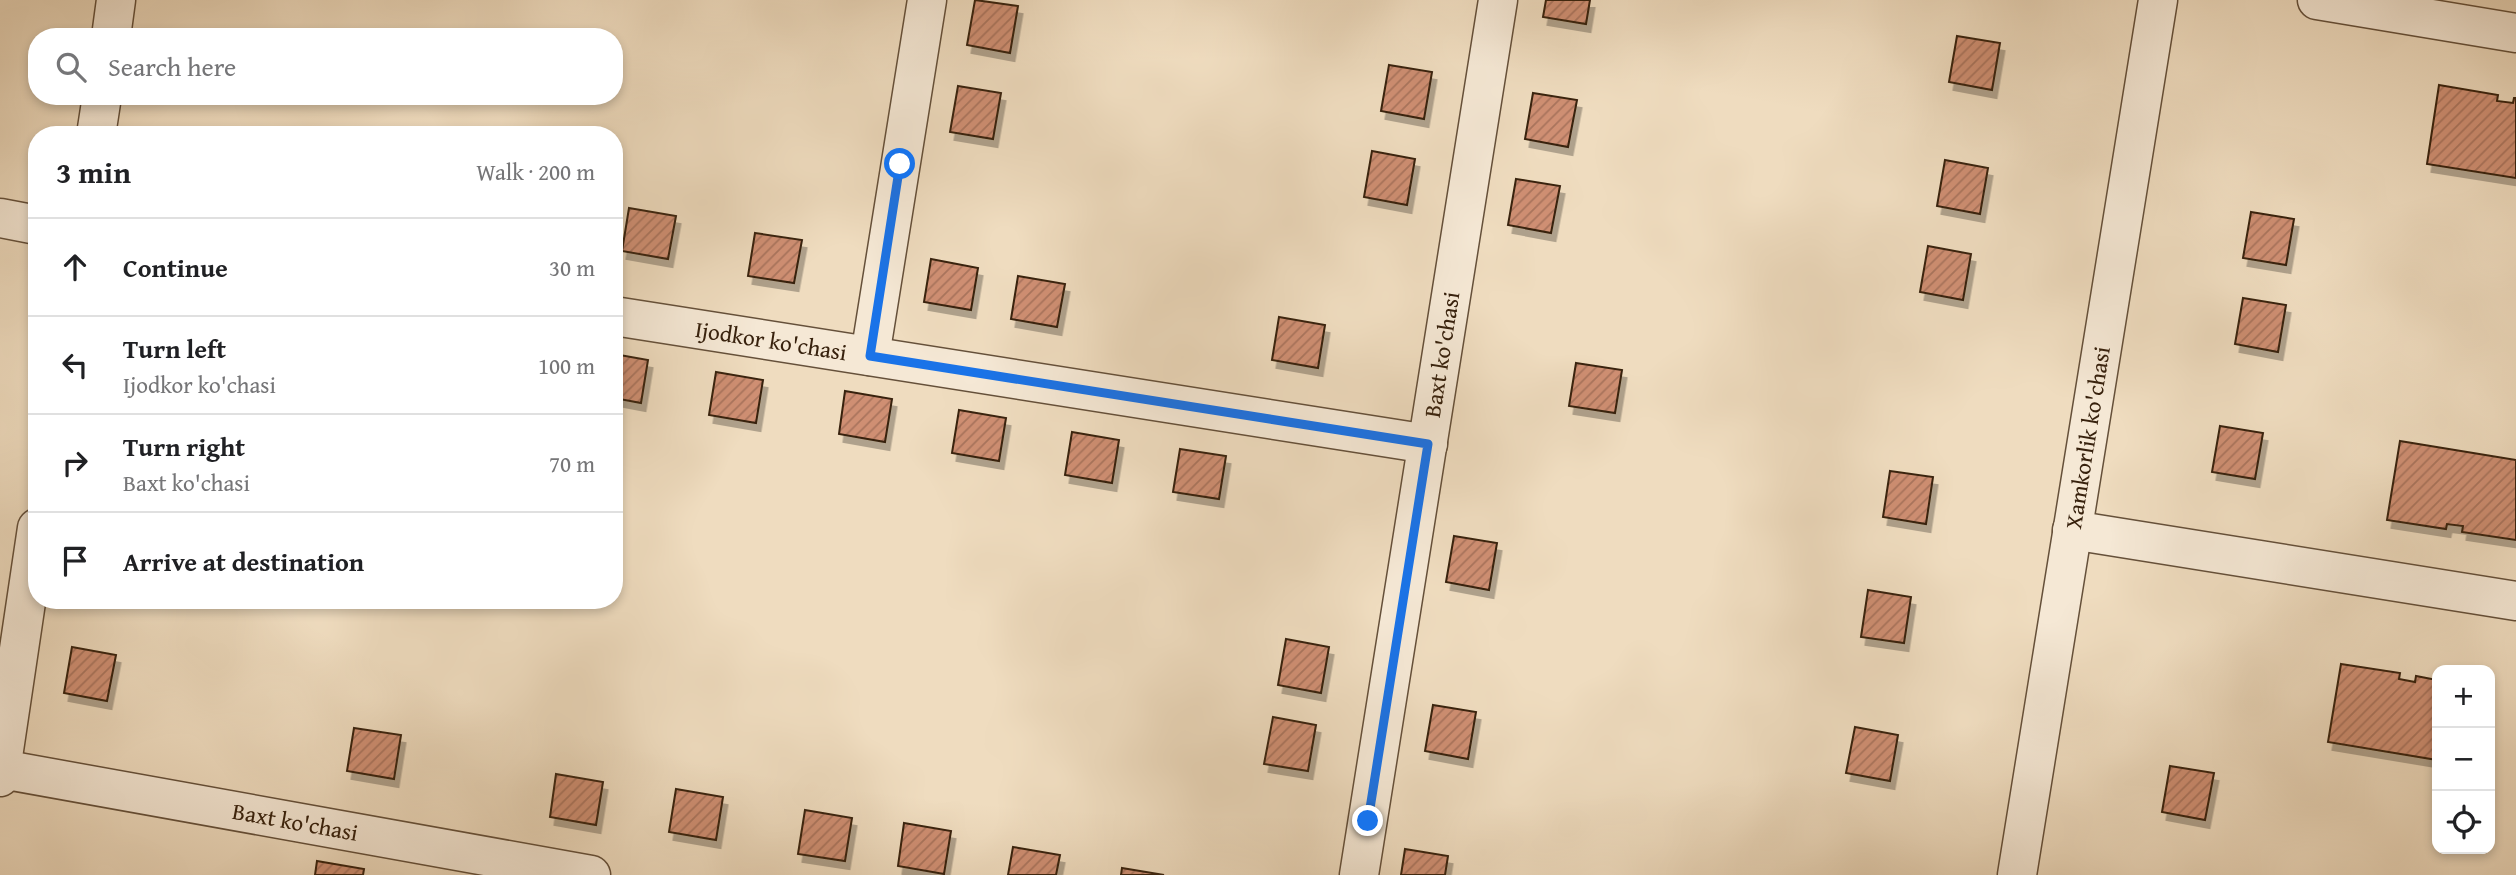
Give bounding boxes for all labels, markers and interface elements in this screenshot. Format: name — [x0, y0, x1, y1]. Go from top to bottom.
search box — [28, 28, 623, 105]
text: Search here — [108, 47, 236, 86]
icon: search — [52, 48, 90, 86]
route start — [884, 148, 915, 179]
text: 3 min — [56, 150, 131, 194]
text: Walk · 200 m — [476, 155, 595, 188]
icon: ahead — [56, 248, 94, 286]
text: Continue — [123, 248, 228, 287]
text: 30 m — [549, 251, 595, 284]
street label: Baxt ko'chasi — [1415, 289, 1467, 420]
street label: Ijodkor ko'chasi — [693, 312, 849, 368]
text: Turn left — [123, 329, 226, 368]
street label: Xamkorlik ko'chasi — [2056, 344, 2118, 531]
icon: left — [56, 346, 94, 384]
text: 100 m — [538, 349, 595, 382]
text: Ijodkor ko'chasi — [123, 368, 276, 401]
text: Turn right — [123, 427, 245, 466]
icon: right — [56, 444, 94, 482]
text: 70 m — [549, 447, 595, 480]
text: Baxt ko'chasi — [123, 466, 250, 499]
icon: arrive — [56, 542, 94, 580]
text: Arrive at destination — [123, 542, 364, 581]
map controls — [2432, 665, 2495, 854]
button: + — [2432, 665, 2495, 728]
button: − — [2432, 728, 2495, 791]
button: locate — [2432, 791, 2495, 854]
street label: Baxt ko'chasi — [230, 794, 361, 849]
route end — [1352, 805, 1383, 836]

